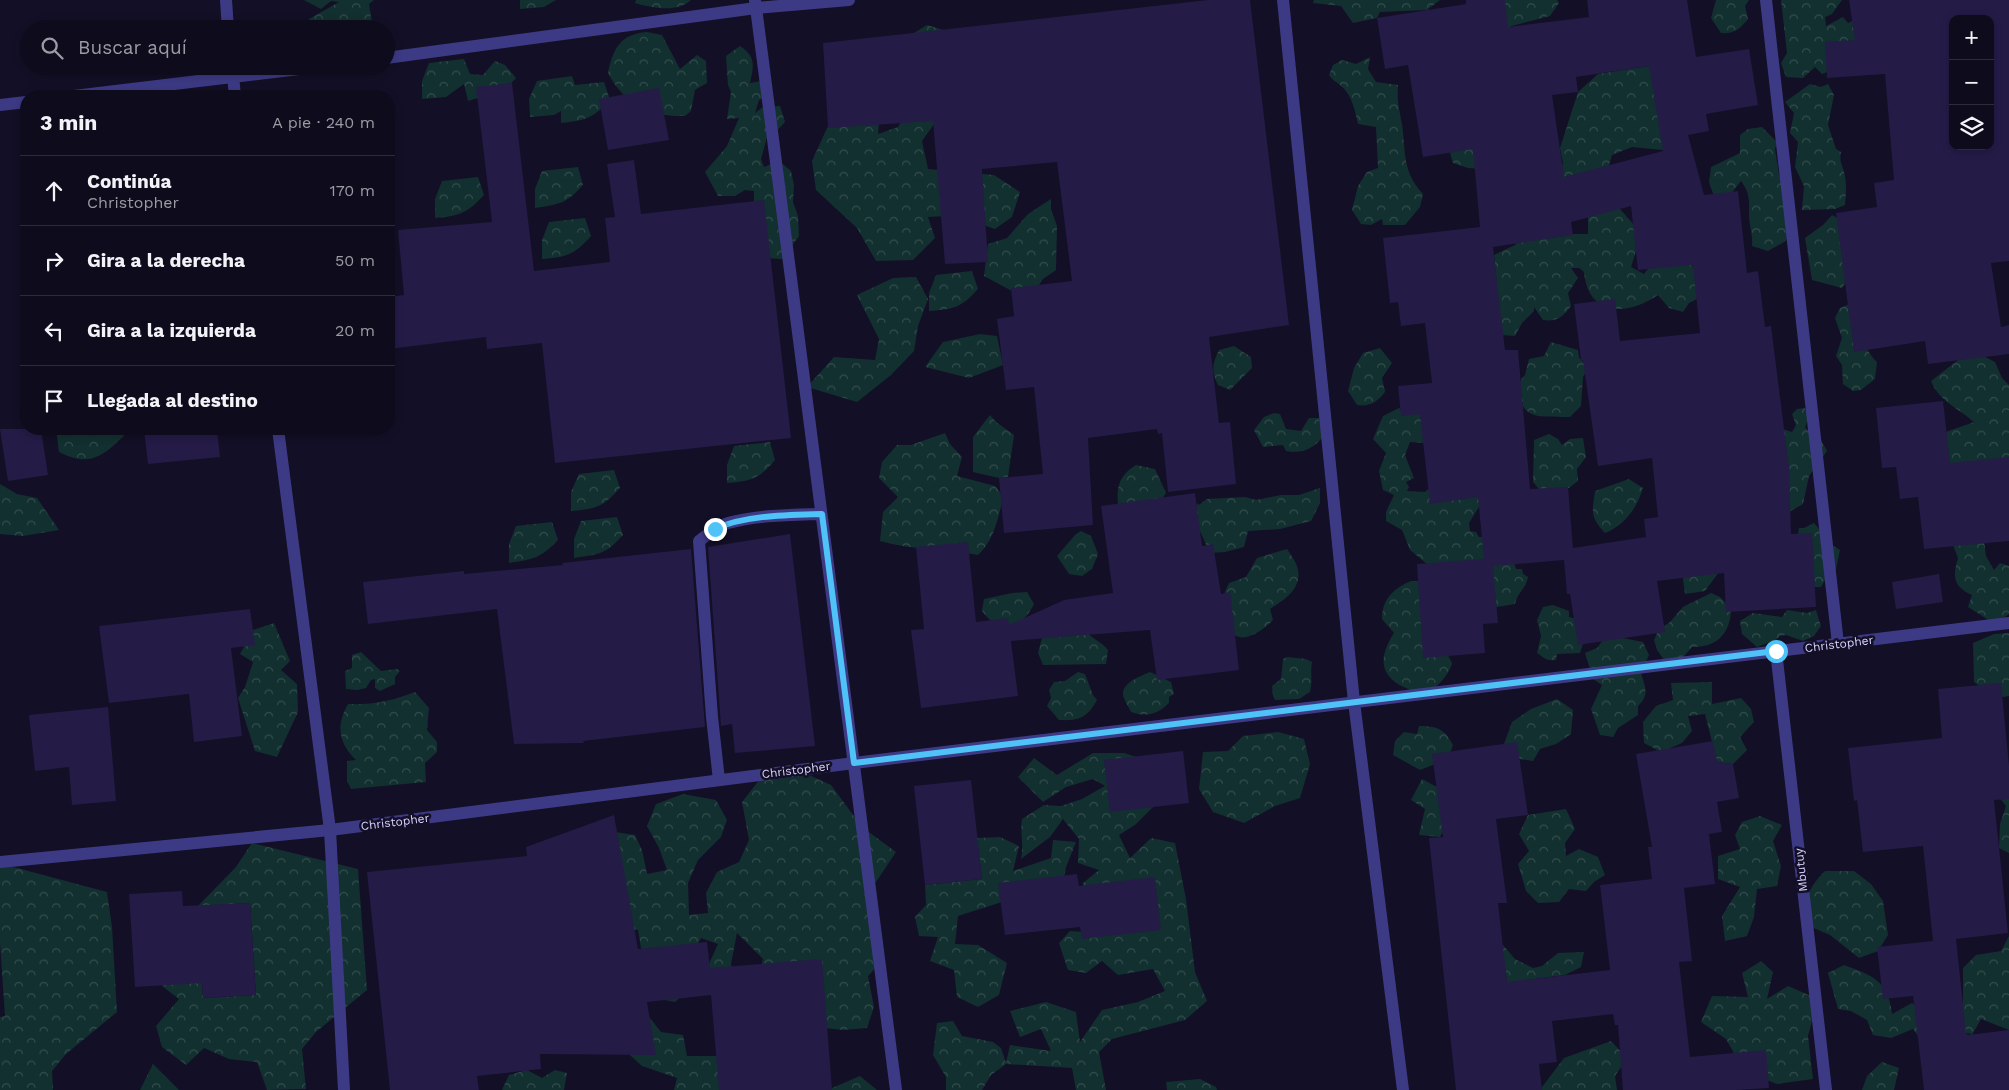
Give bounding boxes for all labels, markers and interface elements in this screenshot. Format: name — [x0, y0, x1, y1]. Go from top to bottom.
map controls — [1949, 15, 1994, 150]
button: + — [1949, 15, 1994, 60]
search box — [20, 20, 395, 75]
icon: search — [38, 34, 66, 62]
text: Buscar aquí — [78, 36, 187, 59]
button: − — [1949, 60, 1994, 105]
button: layers — [1949, 105, 1994, 150]
text: 3 min — [40, 110, 97, 135]
text: A pie · 240 m — [272, 113, 375, 132]
text: Continúa — [87, 170, 171, 193]
icon: ahead — [40, 177, 68, 205]
text: 170 m — [329, 181, 375, 200]
text: Christopher — [87, 193, 179, 212]
icon: right — [40, 247, 68, 275]
text: Gira a la derecha — [87, 249, 245, 272]
text: 50 m — [335, 251, 375, 270]
icon: left — [40, 317, 68, 345]
text: Gira a la izquierda — [87, 319, 256, 342]
text: 20 m — [335, 321, 375, 340]
icon: arrive — [40, 387, 68, 415]
text: Llegada al destino — [87, 389, 258, 412]
route end — [704, 518, 727, 541]
street label: Christopher — [1804, 633, 1874, 655]
route start — [1765, 640, 1788, 663]
street label: Christopher — [761, 759, 831, 781]
street label: Christopher — [360, 811, 430, 833]
street label: Mbutuy — [1792, 847, 1810, 892]

